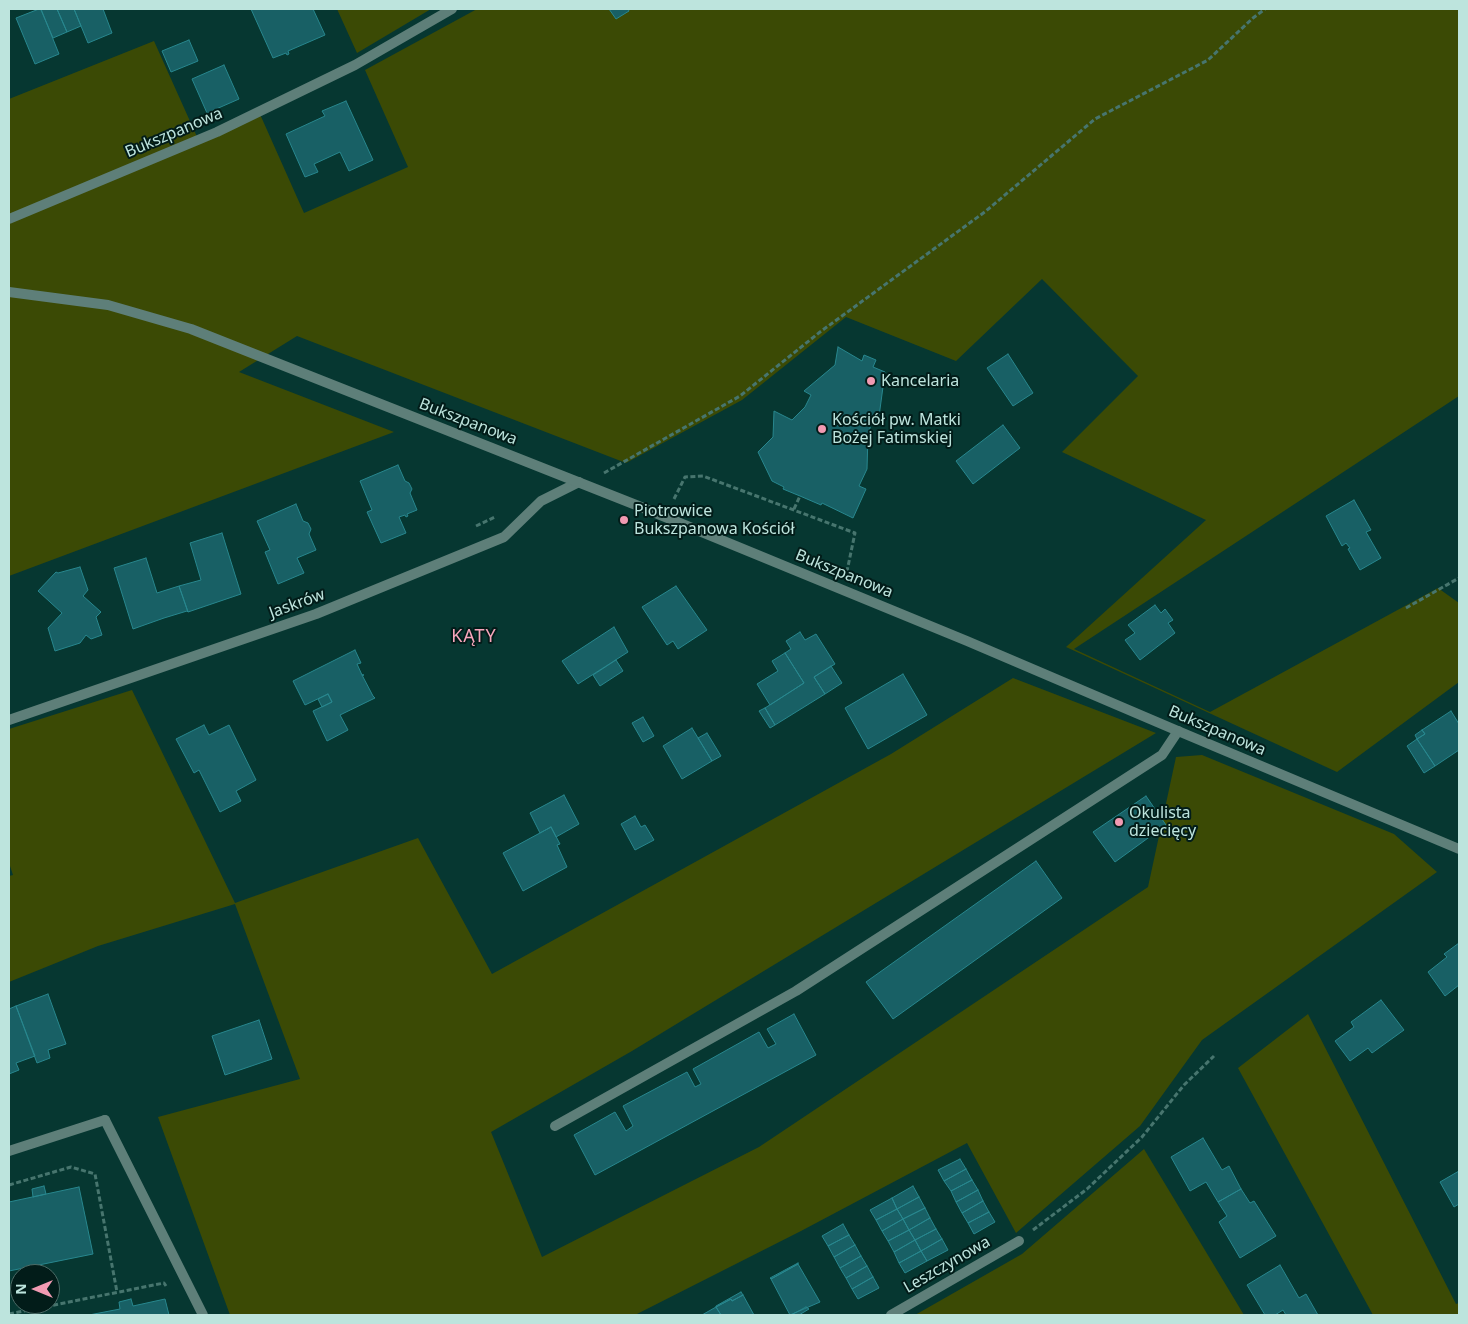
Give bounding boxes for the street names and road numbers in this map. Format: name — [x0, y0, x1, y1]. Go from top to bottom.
street label: Bukszpanowa — [123, 104, 225, 162]
street label: Bukszpanowa — [416, 394, 520, 450]
street label: Bukszpanowa — [792, 546, 896, 602]
street label: Jaskrów — [267, 585, 327, 623]
street label: Bukszpanowa — [1166, 702, 1268, 760]
street label: Leszczynowa — [900, 1232, 994, 1298]

